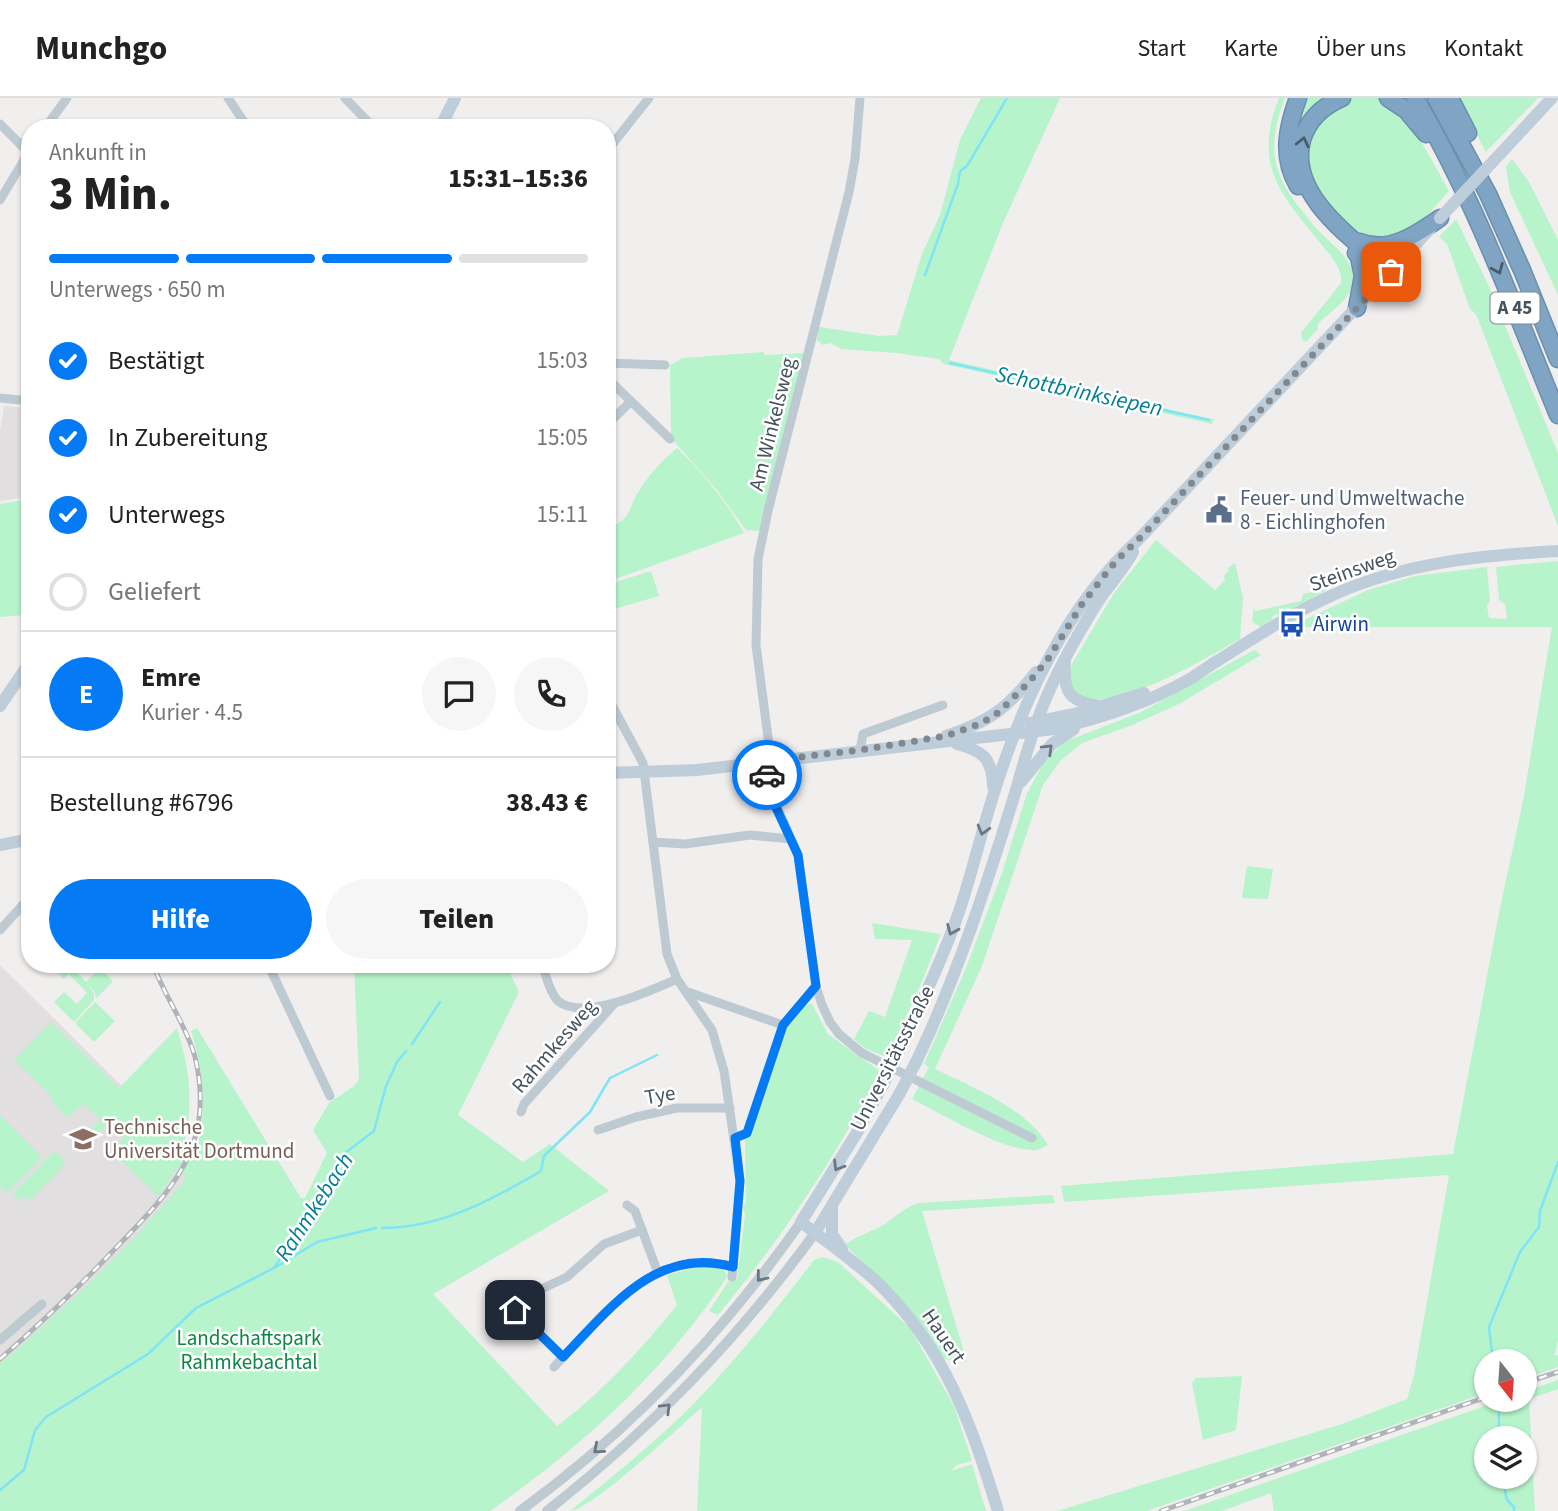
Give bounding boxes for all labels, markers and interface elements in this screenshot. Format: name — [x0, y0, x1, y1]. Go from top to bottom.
text: Munchgo — [35, 25, 167, 72]
text: Start — [1138, 31, 1186, 66]
text: Karte — [1224, 31, 1278, 66]
text: Über uns — [1316, 31, 1406, 66]
text: Kontakt — [1444, 31, 1523, 66]
text: Ankunft in — [49, 136, 147, 169]
one-way arrow — [1295, 137, 1309, 149]
text: 15:31–15:36 — [448, 160, 588, 197]
text: 3 Min. — [49, 162, 172, 227]
pin — [1361, 242, 1421, 302]
icon: bag — [1372, 253, 1410, 291]
one-way arrow — [1490, 262, 1504, 274]
text: Unterwegs · 650 m — [49, 273, 225, 306]
road number: A 45 — [1490, 292, 1540, 324]
icon: check — [49, 342, 87, 380]
text: Bestätigt — [108, 342, 205, 379]
text: 15:03 — [537, 344, 588, 377]
street label: Am Winkelsweg — [741, 354, 803, 494]
water label: Schottbrinksiepen — [992, 357, 1166, 425]
icon: check — [49, 419, 87, 457]
text: In Zubereitung — [108, 419, 267, 456]
text: 15:05 — [537, 421, 588, 454]
place label: Feuer- und Umweltwache 8 - Eichlinghofen — [1240, 483, 1464, 537]
public building icon: Feuer- und Umweltwache 8 - Eichlinghofen — [1204, 495, 1234, 525]
icon: check — [49, 496, 87, 534]
text: Unterwegs — [108, 496, 225, 533]
text: 15:11 — [537, 498, 588, 531]
street label: Steinsweg — [1305, 541, 1399, 599]
text: Geliefert — [108, 573, 201, 610]
bus stop icon: Airwin — [1277, 609, 1307, 639]
place label: Airwin — [1313, 609, 1369, 639]
button: chat — [422, 657, 496, 731]
button: phone — [514, 657, 588, 731]
text: Emre — [141, 659, 201, 696]
text: E — [79, 676, 93, 713]
text: Kurier · 4.5 — [141, 696, 243, 729]
courier — [732, 740, 802, 810]
one-way arrow — [1039, 745, 1052, 758]
icon: car — [748, 756, 786, 794]
text: Bestellung #6796 — [49, 784, 233, 821]
text: 38.43 € — [506, 784, 588, 821]
one-way arrow — [977, 824, 992, 836]
button: Hilfe — [49, 879, 312, 959]
button: Teilen — [326, 879, 588, 959]
one-way arrow — [946, 922, 960, 935]
street label: Universitätsstraße — [842, 980, 942, 1136]
street label: Rahmkesweg — [505, 992, 604, 1100]
street label: Tye — [642, 1078, 678, 1112]
place label: Technische Universität Dortmund — [104, 1112, 294, 1166]
school or university icon: Technische Universität Dortmund — [68, 1124, 98, 1154]
water label: Rahmkebach — [267, 1146, 361, 1268]
one-way arrow — [833, 1158, 846, 1171]
one-way arrow — [756, 1269, 769, 1281]
pin — [485, 1280, 545, 1340]
icon: home — [496, 1291, 534, 1329]
street label: Hauert — [915, 1303, 973, 1369]
park label: Landschaftspark Rahmkebachtal — [176, 1323, 322, 1377]
north arrow — [1474, 1349, 1536, 1412]
map controls — [1474, 1349, 1537, 1489]
one-way arrow — [658, 1404, 670, 1416]
button: layers — [1474, 1426, 1537, 1489]
one-way arrow — [593, 1441, 606, 1453]

